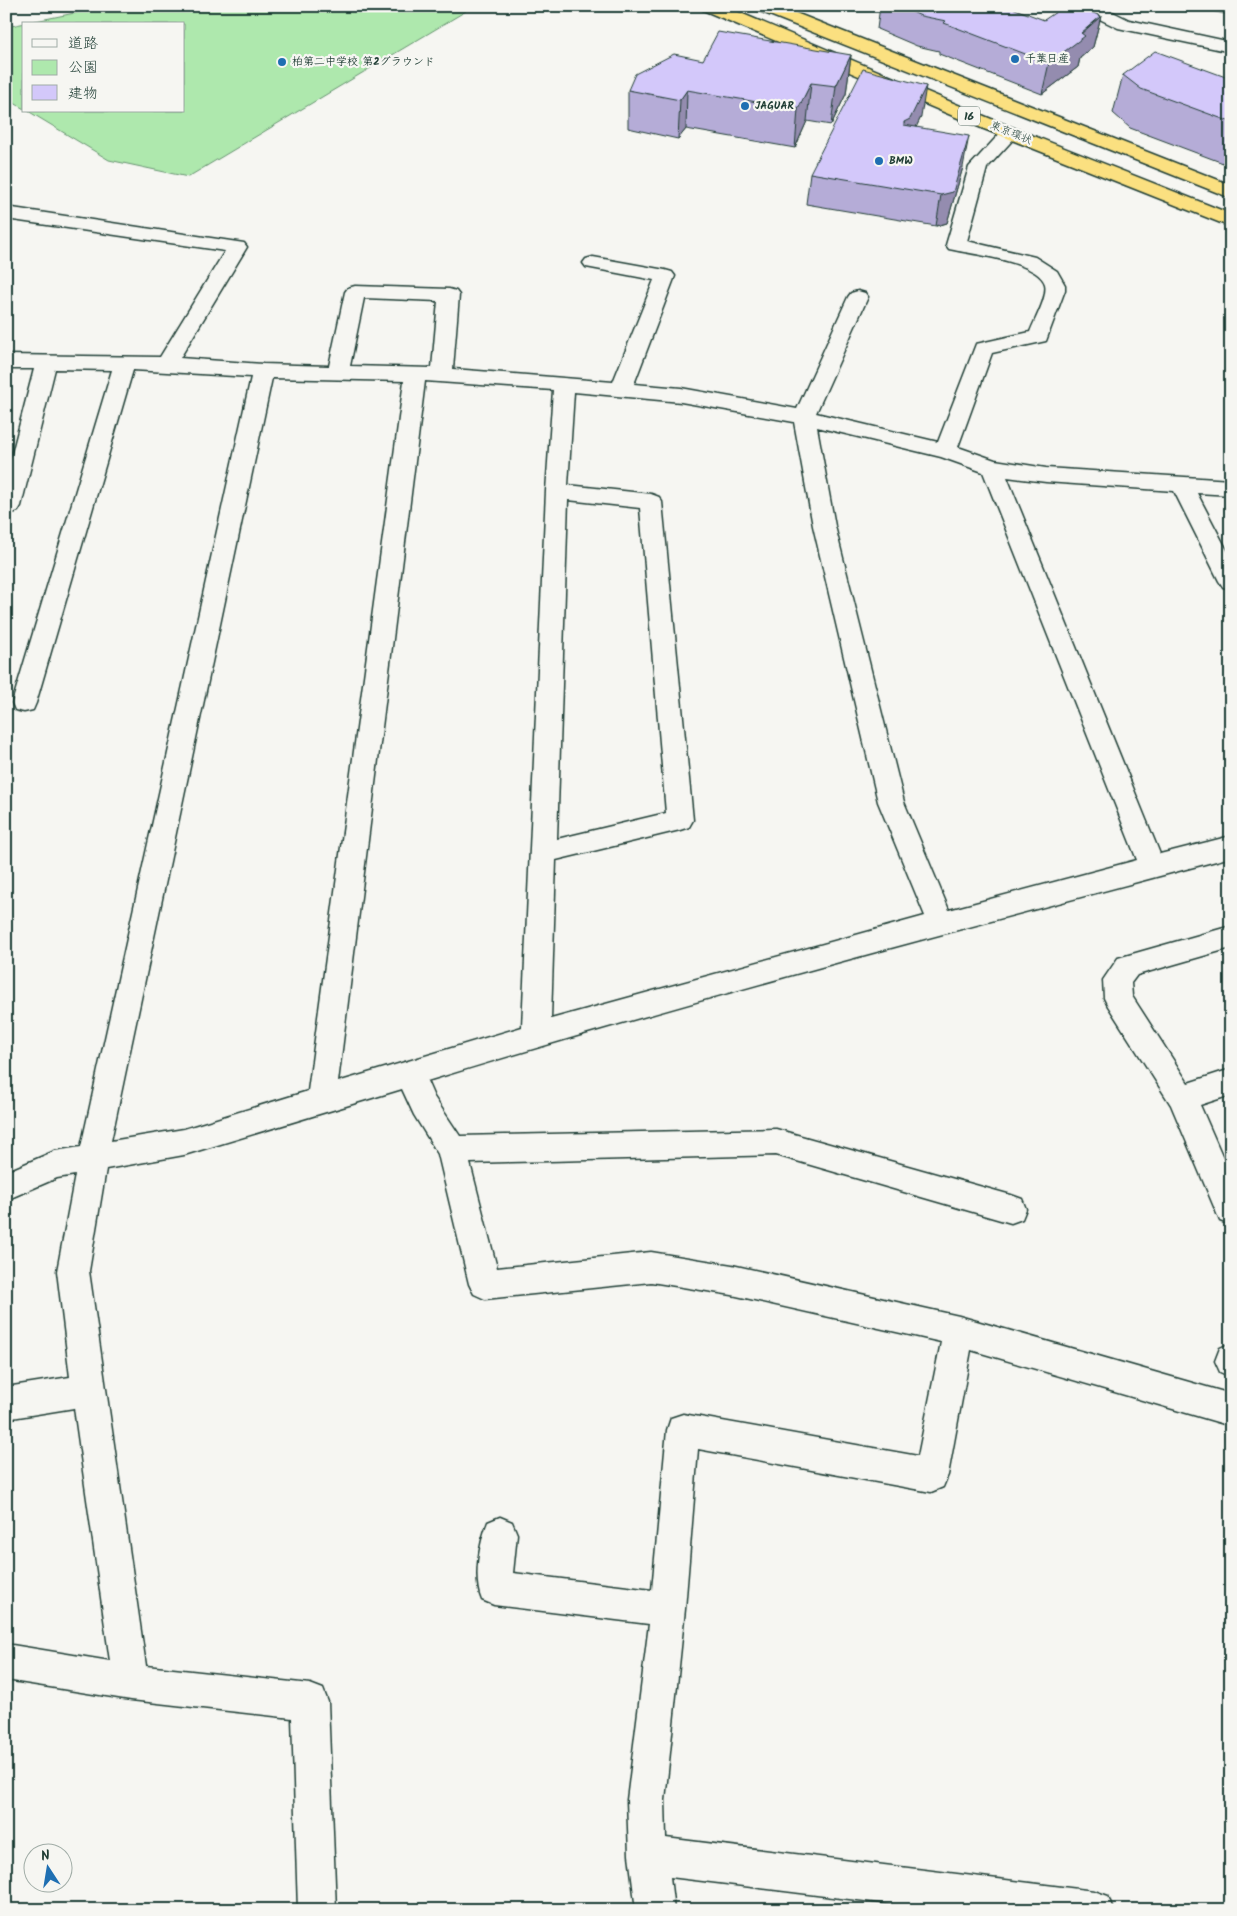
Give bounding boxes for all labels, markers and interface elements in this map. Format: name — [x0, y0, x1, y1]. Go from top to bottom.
legend — [22, 22, 185, 112]
text: 道路 — [68, 32, 98, 56]
place label: 千葉日産 — [1025, 50, 1069, 68]
place label: 柏第二中学校 第2グラウンド — [292, 53, 435, 71]
marker: 千葉日産 — [1009, 53, 1021, 65]
text: 公園 — [68, 56, 98, 80]
marker: 柏第二中学校 第2グラウンド — [276, 56, 288, 68]
text: 建物 — [68, 82, 98, 106]
place label: JAGUAR — [755, 97, 794, 115]
marker: JAGUAR — [739, 100, 751, 112]
road number: 16 — [958, 106, 980, 125]
street label: 東京環状 — [987, 116, 1035, 150]
place label: BMW — [889, 152, 913, 170]
marker: BMW — [873, 155, 885, 167]
north arrow — [22, 1844, 72, 1894]
text: N — [39, 1845, 52, 1868]

